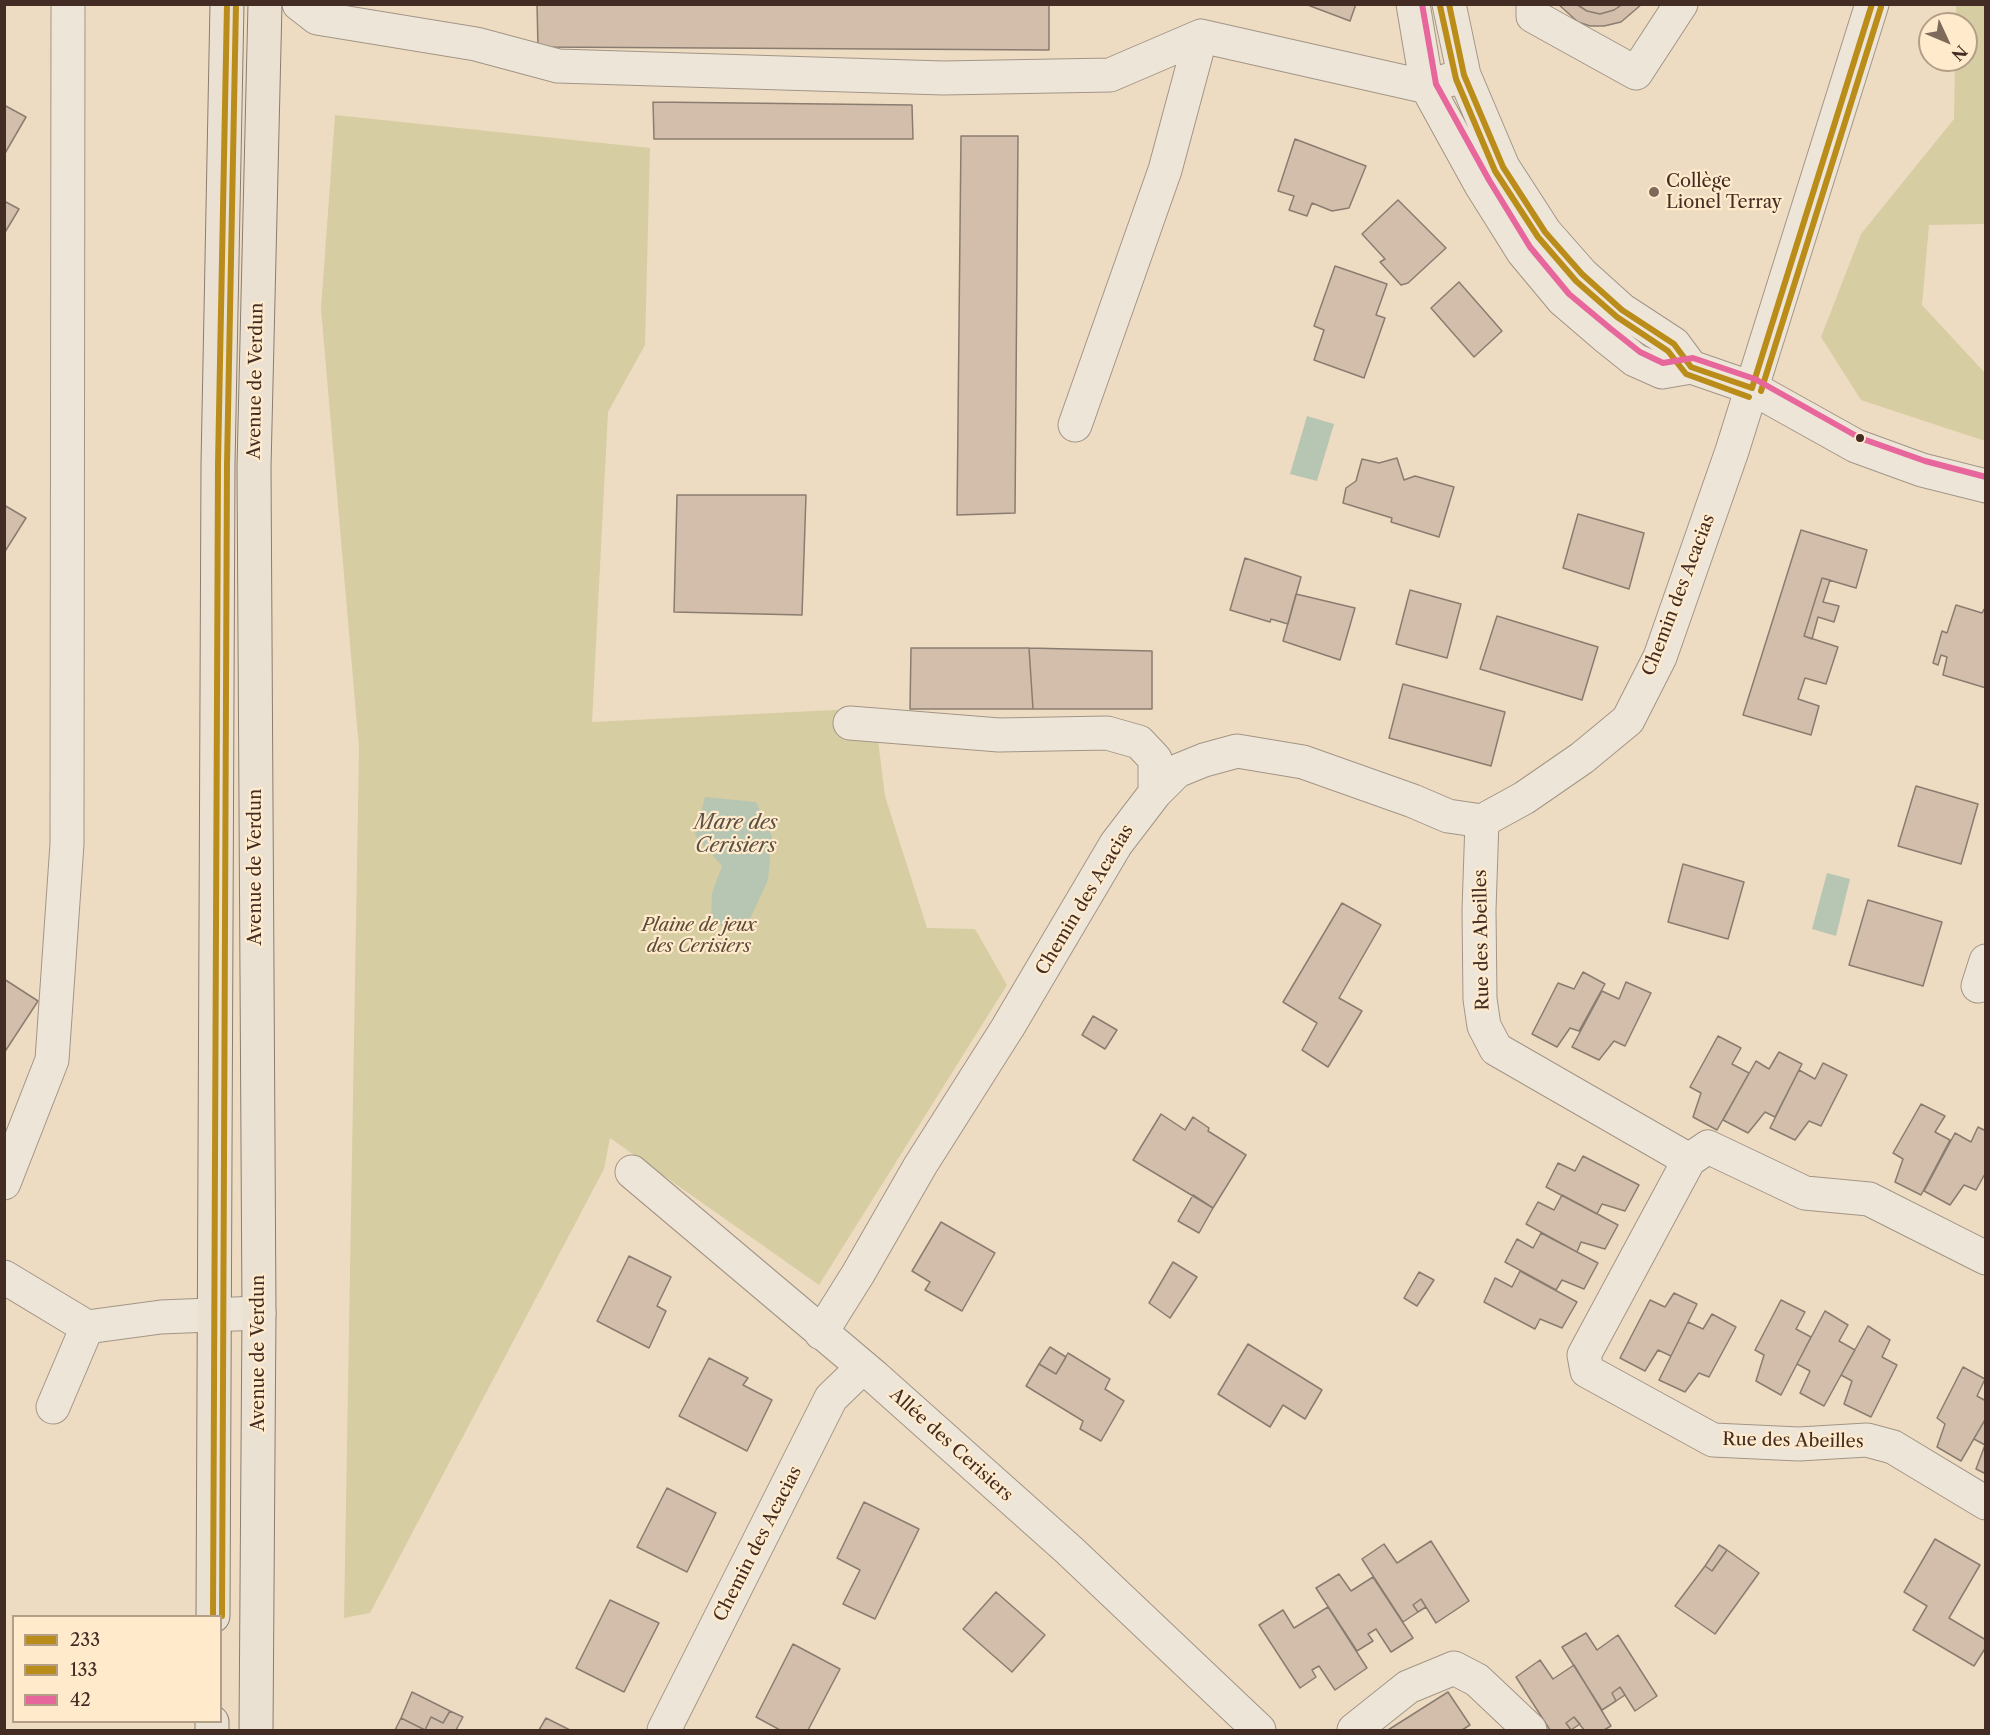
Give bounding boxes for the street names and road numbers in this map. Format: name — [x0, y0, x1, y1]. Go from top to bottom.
street label: Avenue de Verdun — [244, 302, 268, 460]
street label: Chemin des Acacias — [1638, 511, 1720, 679]
street label: Avenue de Verdun — [245, 789, 267, 945]
street label: Chemin des Acacias — [1032, 821, 1138, 979]
street label: Rue des Abeilles — [1470, 869, 1494, 1011]
street label: Avenue de Verdun — [248, 1275, 270, 1431]
street label: Allée des Cerisiers — [885, 1384, 1017, 1506]
street label: Rue des Abeilles — [1722, 1429, 1864, 1453]
street label: Chemin des Acacias — [709, 1463, 807, 1625]

